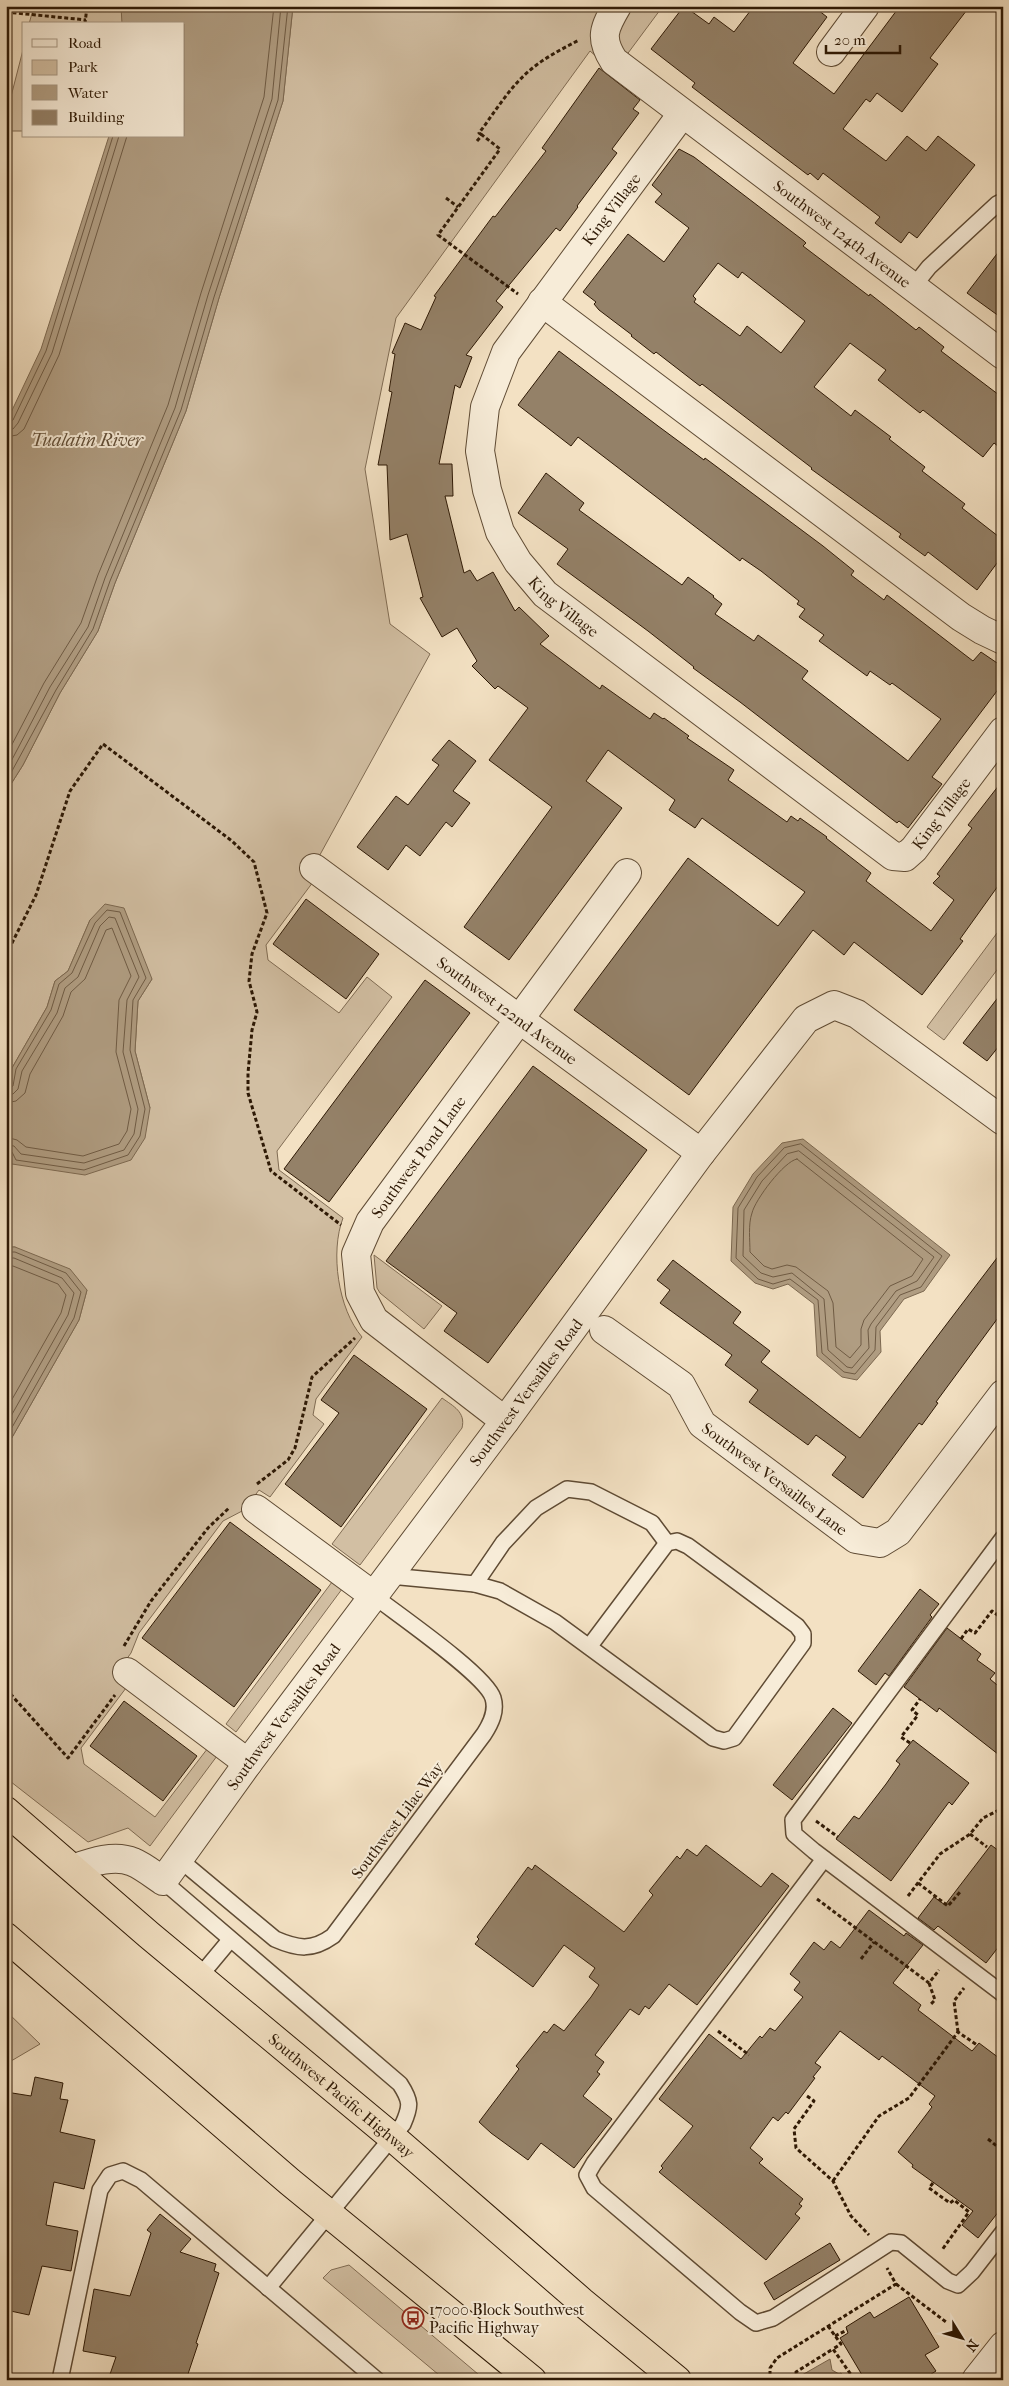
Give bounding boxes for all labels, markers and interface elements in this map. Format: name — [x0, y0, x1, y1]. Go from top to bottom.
legend — [22, 22, 185, 138]
scale bar — [826, 22, 900, 54]
text: 20 m — [834, 31, 866, 49]
text: Road — [68, 34, 102, 52]
text: Park — [68, 58, 98, 76]
text: Water — [67, 84, 108, 102]
text: Building — [68, 108, 125, 126]
street label: King Village — [578, 169, 645, 249]
street label: Southwest 124th Avenue — [770, 176, 915, 292]
water label: Tualatin River — [31, 430, 145, 451]
street label: King Village — [524, 573, 603, 641]
street label: King Village — [908, 774, 975, 853]
street label: Southwest 122nd Avenue — [433, 953, 581, 1069]
street label: Southwest Pond Lane — [367, 1092, 470, 1222]
street label: Southwest Versailles Road — [466, 1315, 587, 1470]
street label: Southwest Versailles Lane — [698, 1418, 851, 1539]
street label: Southwest Versailles Road — [223, 1640, 345, 1794]
street label: Southwest Lilac Way — [347, 1758, 448, 1882]
street label: Southwest Pacific Highway — [265, 2029, 419, 2162]
place label: 17000 Block Southwest Pacific Highway — [429, 2300, 585, 2337]
bus stop icon: 17000 Block Southwest Pacific Highway — [401, 2306, 425, 2330]
north arrow — [936, 2314, 986, 2364]
text: N — [962, 2336, 982, 2355]

